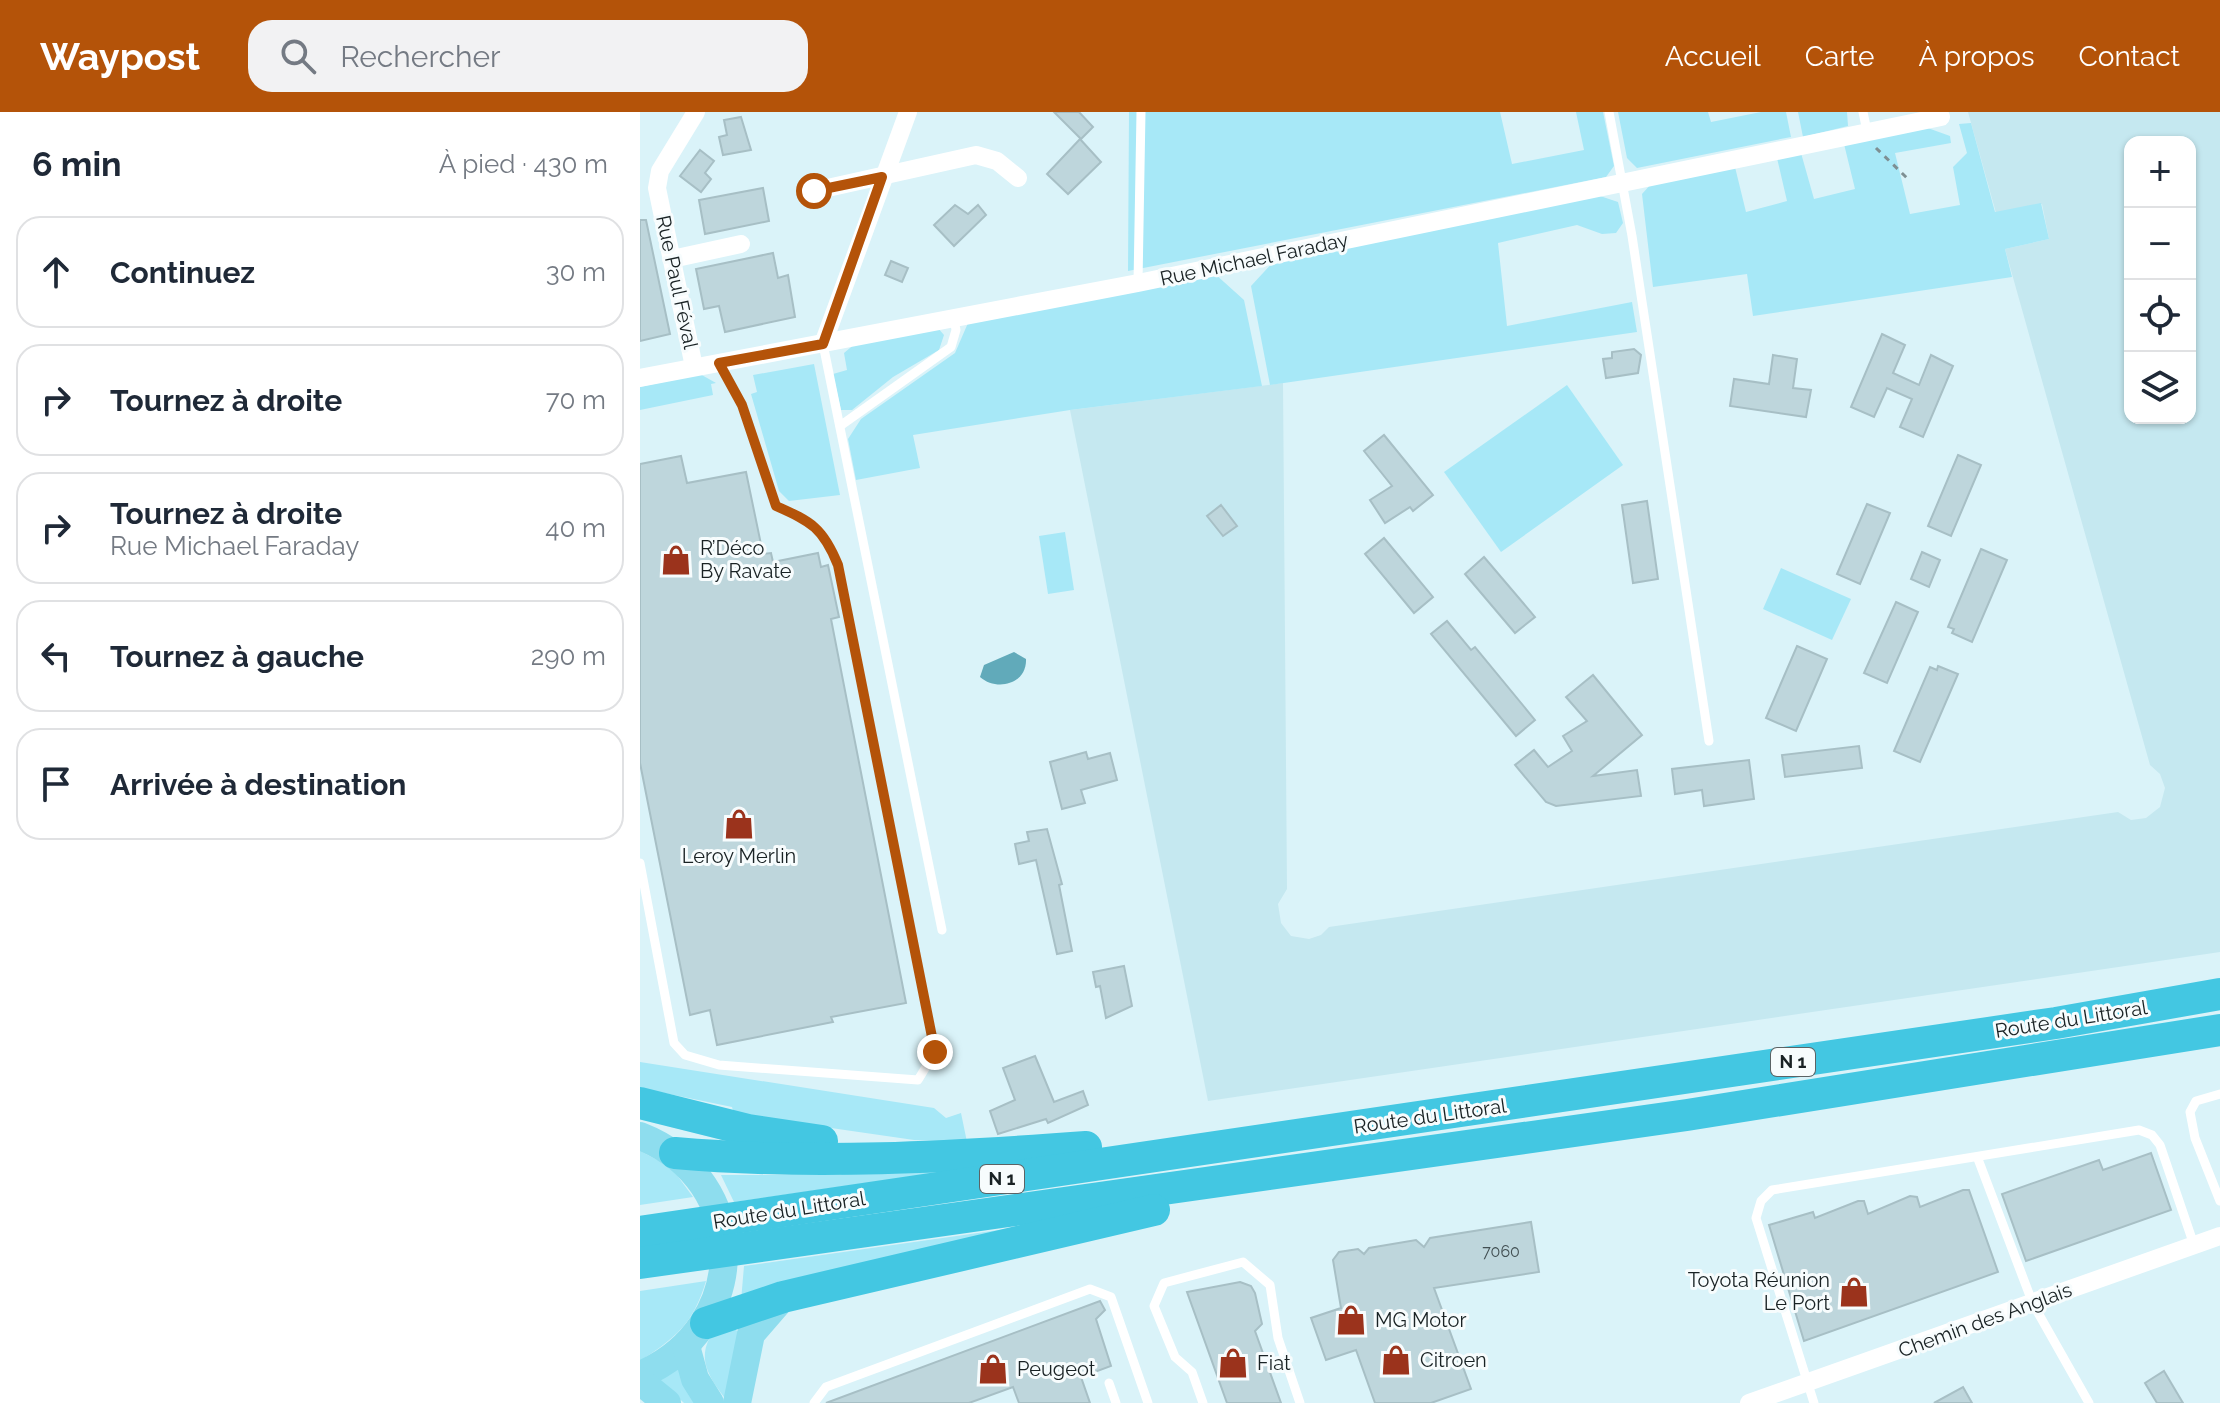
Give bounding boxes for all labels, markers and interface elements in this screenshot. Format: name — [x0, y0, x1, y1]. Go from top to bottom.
search box — [248, 20, 808, 92]
text: Waypost — [40, 34, 200, 79]
icon: search — [276, 34, 320, 78]
text: Rechercher — [340, 39, 501, 74]
text: Accueil — [1665, 40, 1761, 73]
text: Carte — [1805, 40, 1875, 73]
text: À propos — [1919, 40, 2035, 73]
text: Contact — [2079, 40, 2180, 73]
map controls — [2124, 136, 2196, 424]
button: + — [2124, 136, 2196, 208]
text: 6 min — [32, 144, 122, 184]
text: À pied · 430 m — [439, 149, 608, 179]
route start — [796, 173, 832, 209]
button: − — [2124, 208, 2196, 280]
street label: Rue Paul Féval — [651, 213, 703, 352]
street label: Rue Michael Faraday — [1158, 227, 1350, 291]
icon: ahead — [34, 250, 78, 294]
text: Continuez — [110, 255, 255, 290]
text: 30 m — [546, 257, 606, 287]
button: locate — [2124, 280, 2196, 352]
button: layers — [2124, 352, 2196, 424]
icon: right — [34, 378, 78, 422]
text: Tournez à droite — [110, 383, 342, 418]
text: 70 m — [546, 385, 606, 415]
text: Tournez à droite — [110, 496, 342, 531]
icon: right — [34, 506, 78, 550]
text: 40 m — [545, 513, 606, 543]
text: Rue Michael Faraday — [110, 531, 359, 561]
place label: R’Déco By Ravate — [700, 536, 792, 583]
shop icon: R’Déco By Ravate — [659, 543, 693, 577]
icon: left — [34, 634, 78, 678]
text: Tournez à gauche — [110, 639, 364, 674]
text: 290 m — [531, 641, 606, 671]
icon: arrive — [34, 762, 78, 806]
text: Arrivée à destination — [110, 767, 406, 802]
shop icon: Leroy Merlin — [722, 807, 756, 841]
place label: Leroy Merlin — [682, 844, 796, 868]
street label: Route du Littoral — [1993, 995, 2149, 1043]
route end — [917, 1034, 953, 1070]
road number: N 1 — [1771, 1048, 1815, 1076]
street label: Route du Littoral — [1352, 1093, 1508, 1139]
road number: N 1 — [980, 1165, 1024, 1193]
street label: Route du Littoral — [711, 1186, 867, 1234]
house number: 7060 — [1482, 1242, 1520, 1261]
place label: Toyota Réunion Le Port — [1688, 1268, 1830, 1315]
shop icon: Toyota Réunion Le Port — [1837, 1275, 1871, 1309]
street label: Chemin des Anglais — [1895, 1277, 2075, 1363]
shop icon: MG Motor — [1334, 1303, 1368, 1337]
place label: MG Motor — [1375, 1308, 1467, 1332]
shop icon: Citroen — [1379, 1343, 1413, 1377]
shop icon: Fiat — [1216, 1346, 1250, 1380]
place label: Citroen — [1420, 1348, 1487, 1372]
place label: Fiat — [1257, 1351, 1291, 1375]
shop icon: Peugeot — [976, 1352, 1010, 1386]
place label: Peugeot — [1017, 1357, 1096, 1381]

